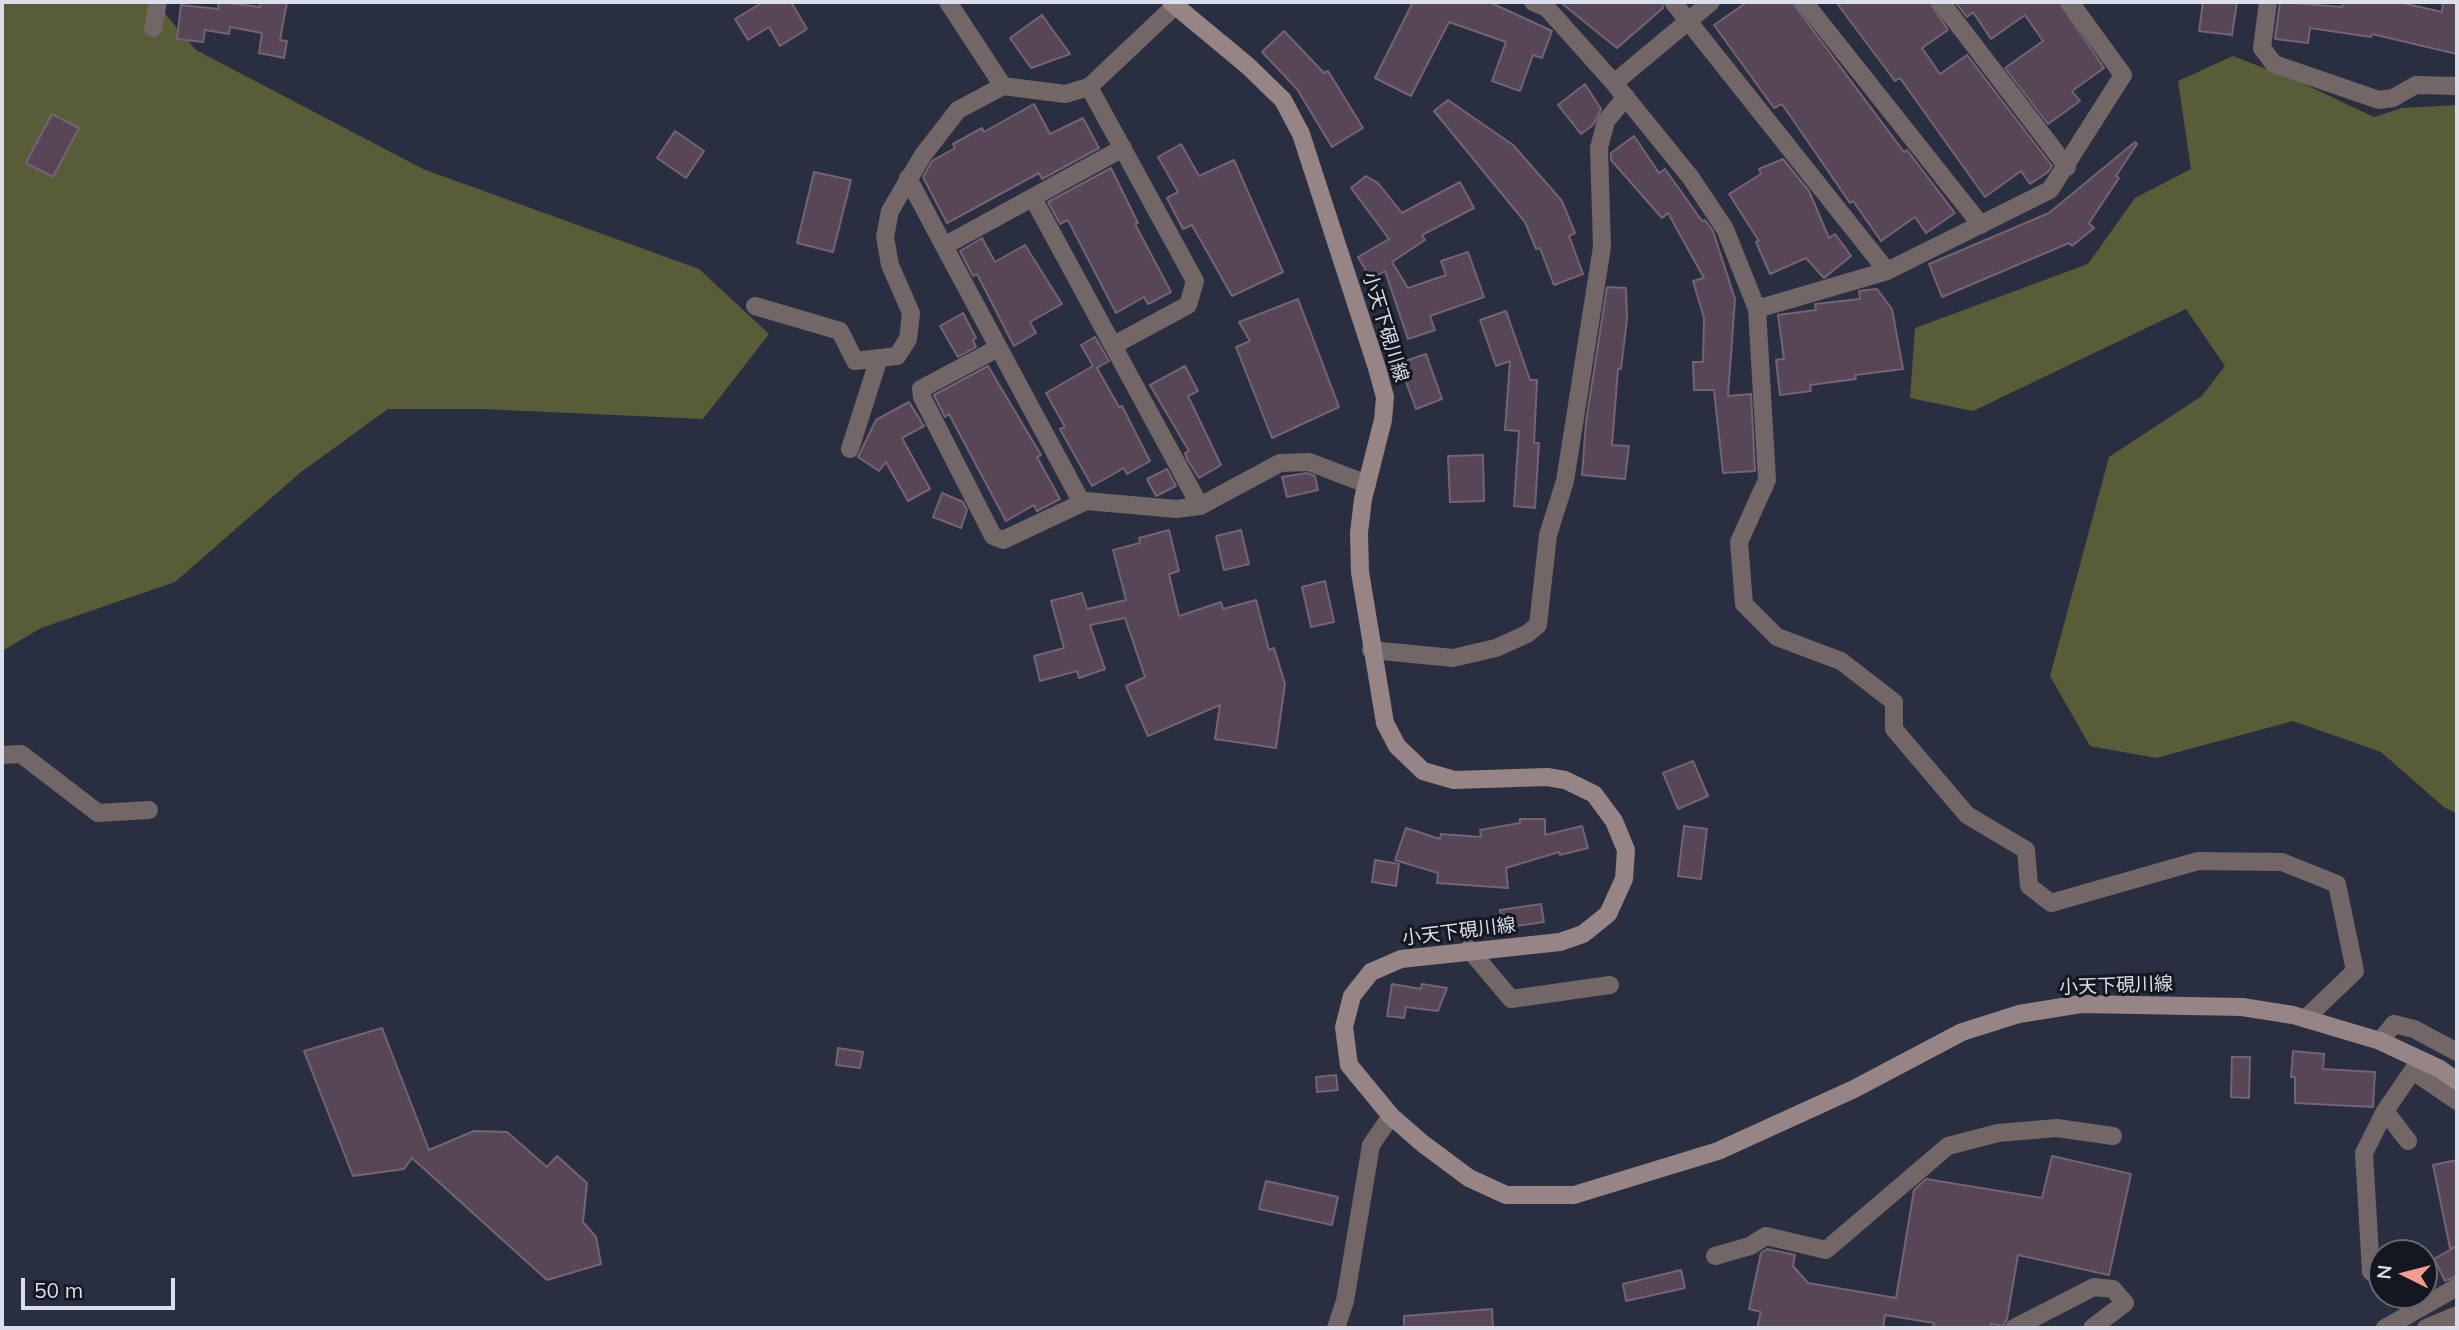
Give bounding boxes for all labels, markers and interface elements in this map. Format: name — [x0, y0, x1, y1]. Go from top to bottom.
street label: 小天下硯川線 — [1357, 269, 1413, 385]
street label: 小天下硯川線 — [1401, 914, 1517, 950]
street label: 小天下硯川線 — [2059, 973, 2173, 999]
north arrow — [2368, 1239, 2438, 1309]
scale bar — [24, 1264, 178, 1308]
text: N — [2371, 1264, 2397, 1280]
text: 50 m — [34, 1277, 83, 1303]

